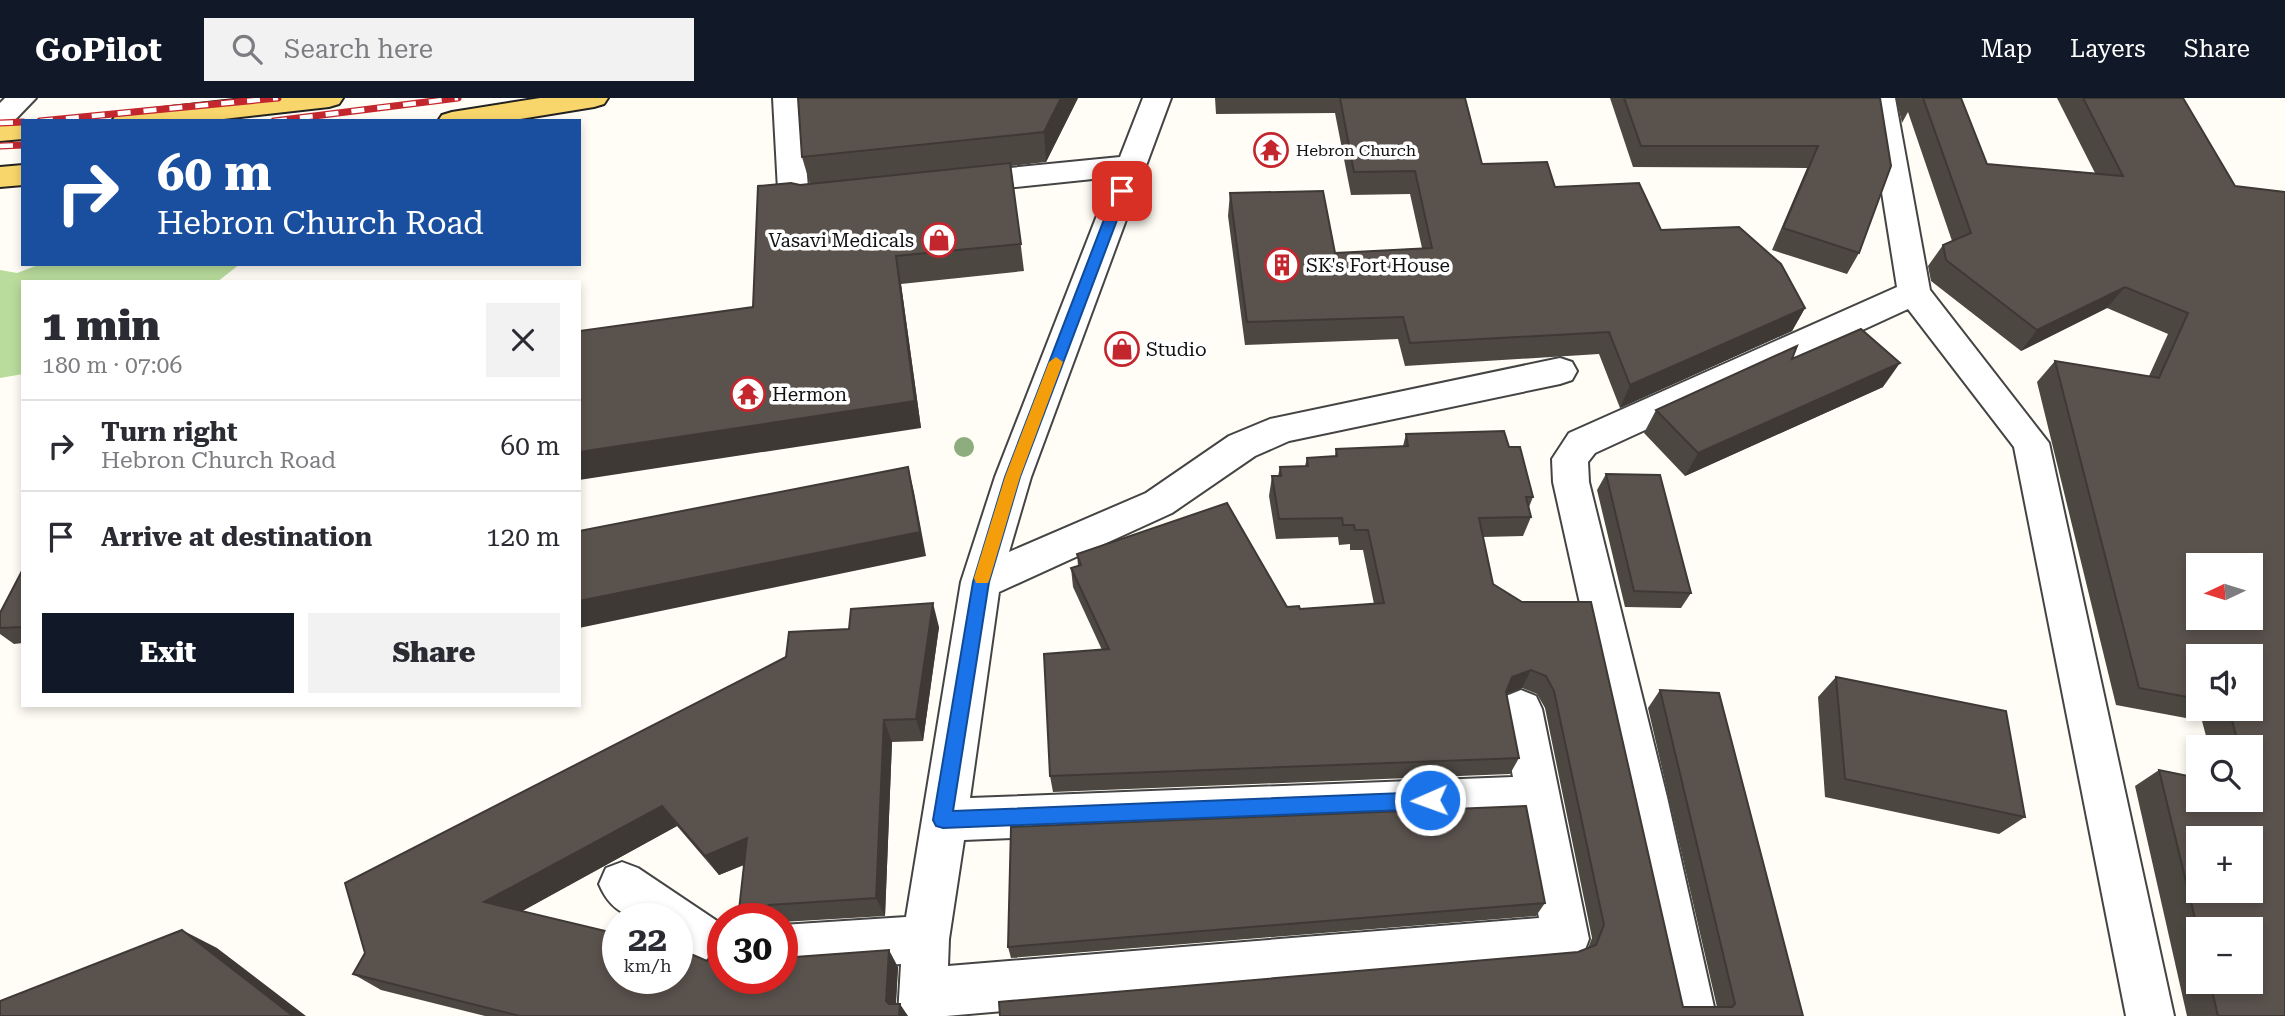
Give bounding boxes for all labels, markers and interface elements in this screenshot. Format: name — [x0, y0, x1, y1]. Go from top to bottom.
search box — [204, 18, 694, 81]
text: GoPilot — [35, 30, 162, 69]
icon: search — [228, 30, 266, 68]
text: Search here — [284, 34, 433, 64]
text: Map — [1981, 35, 2032, 63]
text: Layers — [2070, 35, 2146, 63]
text: Share — [2184, 35, 2250, 63]
temple icon: Hebron Church — [1252, 131, 1290, 169]
place label: Hebron Church — [1296, 141, 1416, 160]
text: 60 m — [157, 145, 272, 202]
icon: right — [42, 147, 133, 238]
pin — [1092, 161, 1152, 221]
icon: arrive — [1103, 172, 1141, 210]
text: Hebron Church Road — [157, 204, 484, 242]
shop icon: Vasavi Medicals — [920, 221, 958, 259]
place label: Vasavi Medicals — [769, 229, 914, 252]
building icon: SK's Fort House — [1263, 246, 1301, 284]
place label: SK's Fort House — [1306, 254, 1450, 277]
text: 1 min — [42, 301, 160, 350]
button: close — [486, 303, 560, 377]
shop icon: Studio — [1103, 330, 1141, 368]
place label: Studio — [1146, 338, 1207, 361]
text: 180 m · 07:06 — [42, 352, 182, 379]
temple icon: Hermon — [729, 375, 767, 413]
place label: Hermon — [772, 383, 847, 406]
text: Turn right — [101, 417, 237, 447]
icon: right — [42, 427, 80, 465]
text: 60 m — [501, 431, 560, 461]
text: Hebron Church Road — [101, 447, 336, 474]
icon: arrive — [42, 518, 80, 556]
text: Arrive at destination — [101, 522, 372, 552]
text: 120 m — [486, 522, 560, 552]
north arrow — [2186, 553, 2263, 630]
map controls — [2186, 553, 2263, 994]
button: Exit — [42, 613, 294, 693]
button: Share — [308, 613, 560, 693]
button: sound — [2186, 644, 2263, 721]
button: search — [2186, 735, 2263, 812]
position arrow — [1393, 763, 1467, 837]
button: + — [2186, 826, 2263, 903]
speed limit sign: 30 — [707, 903, 798, 994]
button: − — [2186, 917, 2263, 994]
text: 22 — [628, 919, 667, 960]
text: km/h — [623, 955, 672, 976]

